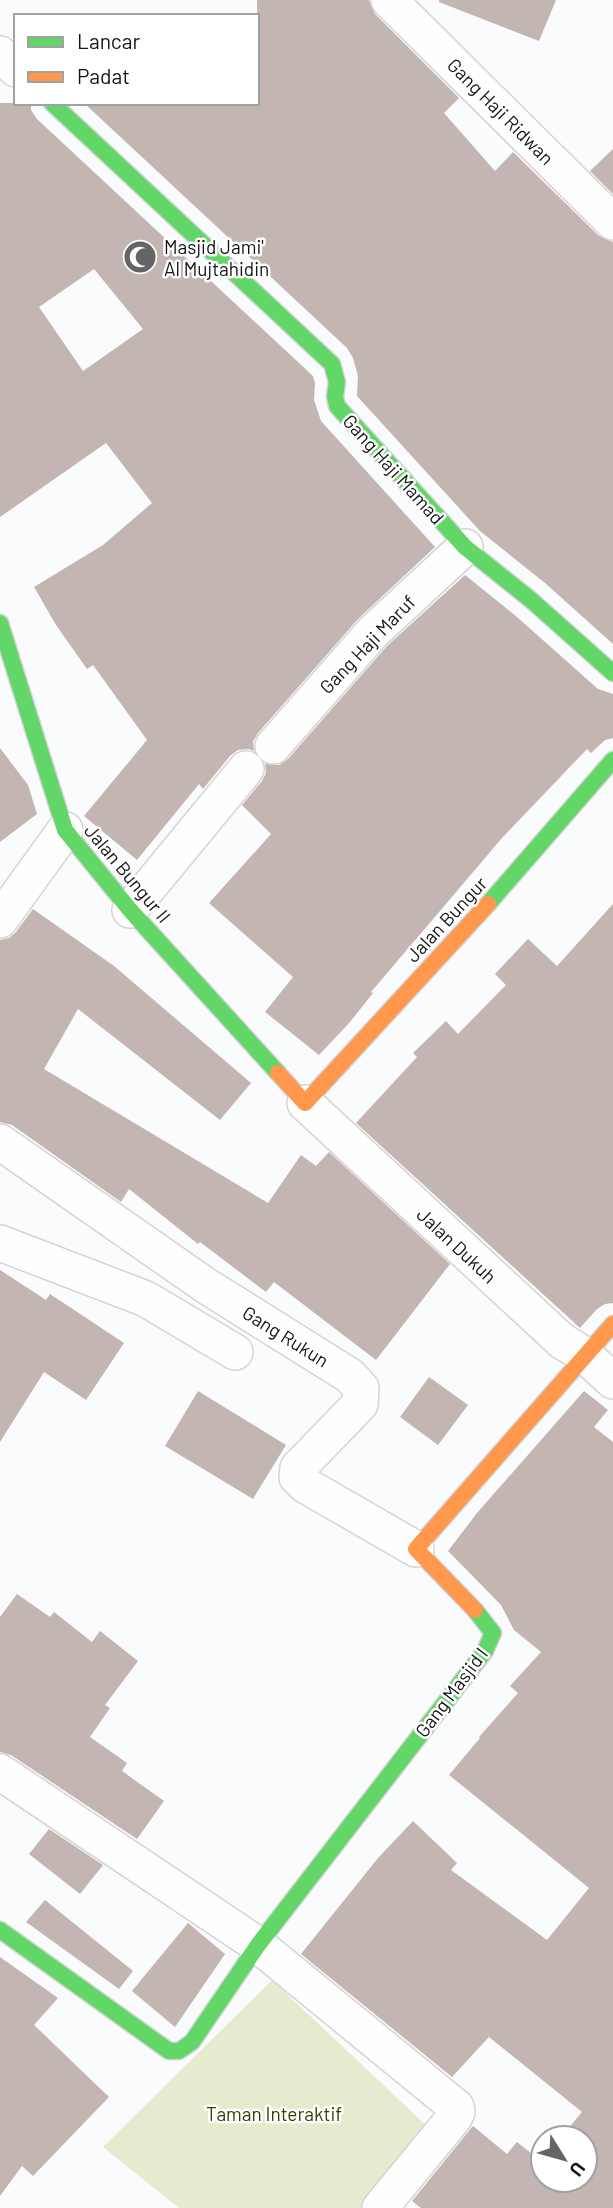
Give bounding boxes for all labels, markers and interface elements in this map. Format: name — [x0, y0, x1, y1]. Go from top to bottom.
legend — [14, 14, 259, 105]
text: Lancar — [77, 28, 140, 53]
street label: Gang Haji Ridwan — [443, 53, 559, 169]
text: Padat — [77, 63, 130, 88]
place label: Masjid Jami' Al Mujtahidin — [164, 235, 269, 280]
mosque icon: Masjid Jami' Al Mujtahidin — [121, 238, 159, 276]
street label: Gang Haji Mamad — [339, 409, 449, 529]
street label: Gang Haji Maruf — [314, 590, 420, 698]
street label: Jalan Bungur II — [80, 819, 176, 927]
street label: Jalan Bungur — [401, 872, 491, 966]
street label: Jalan Dukuh — [412, 1202, 502, 1288]
street label: Gang Rukun — [239, 1300, 333, 1372]
street label: Gang Masjid I — [410, 1643, 492, 1741]
park label: Taman Interaktif — [206, 2102, 342, 2125]
north arrow — [529, 2124, 599, 2194]
text: U — [565, 2158, 591, 2181]

